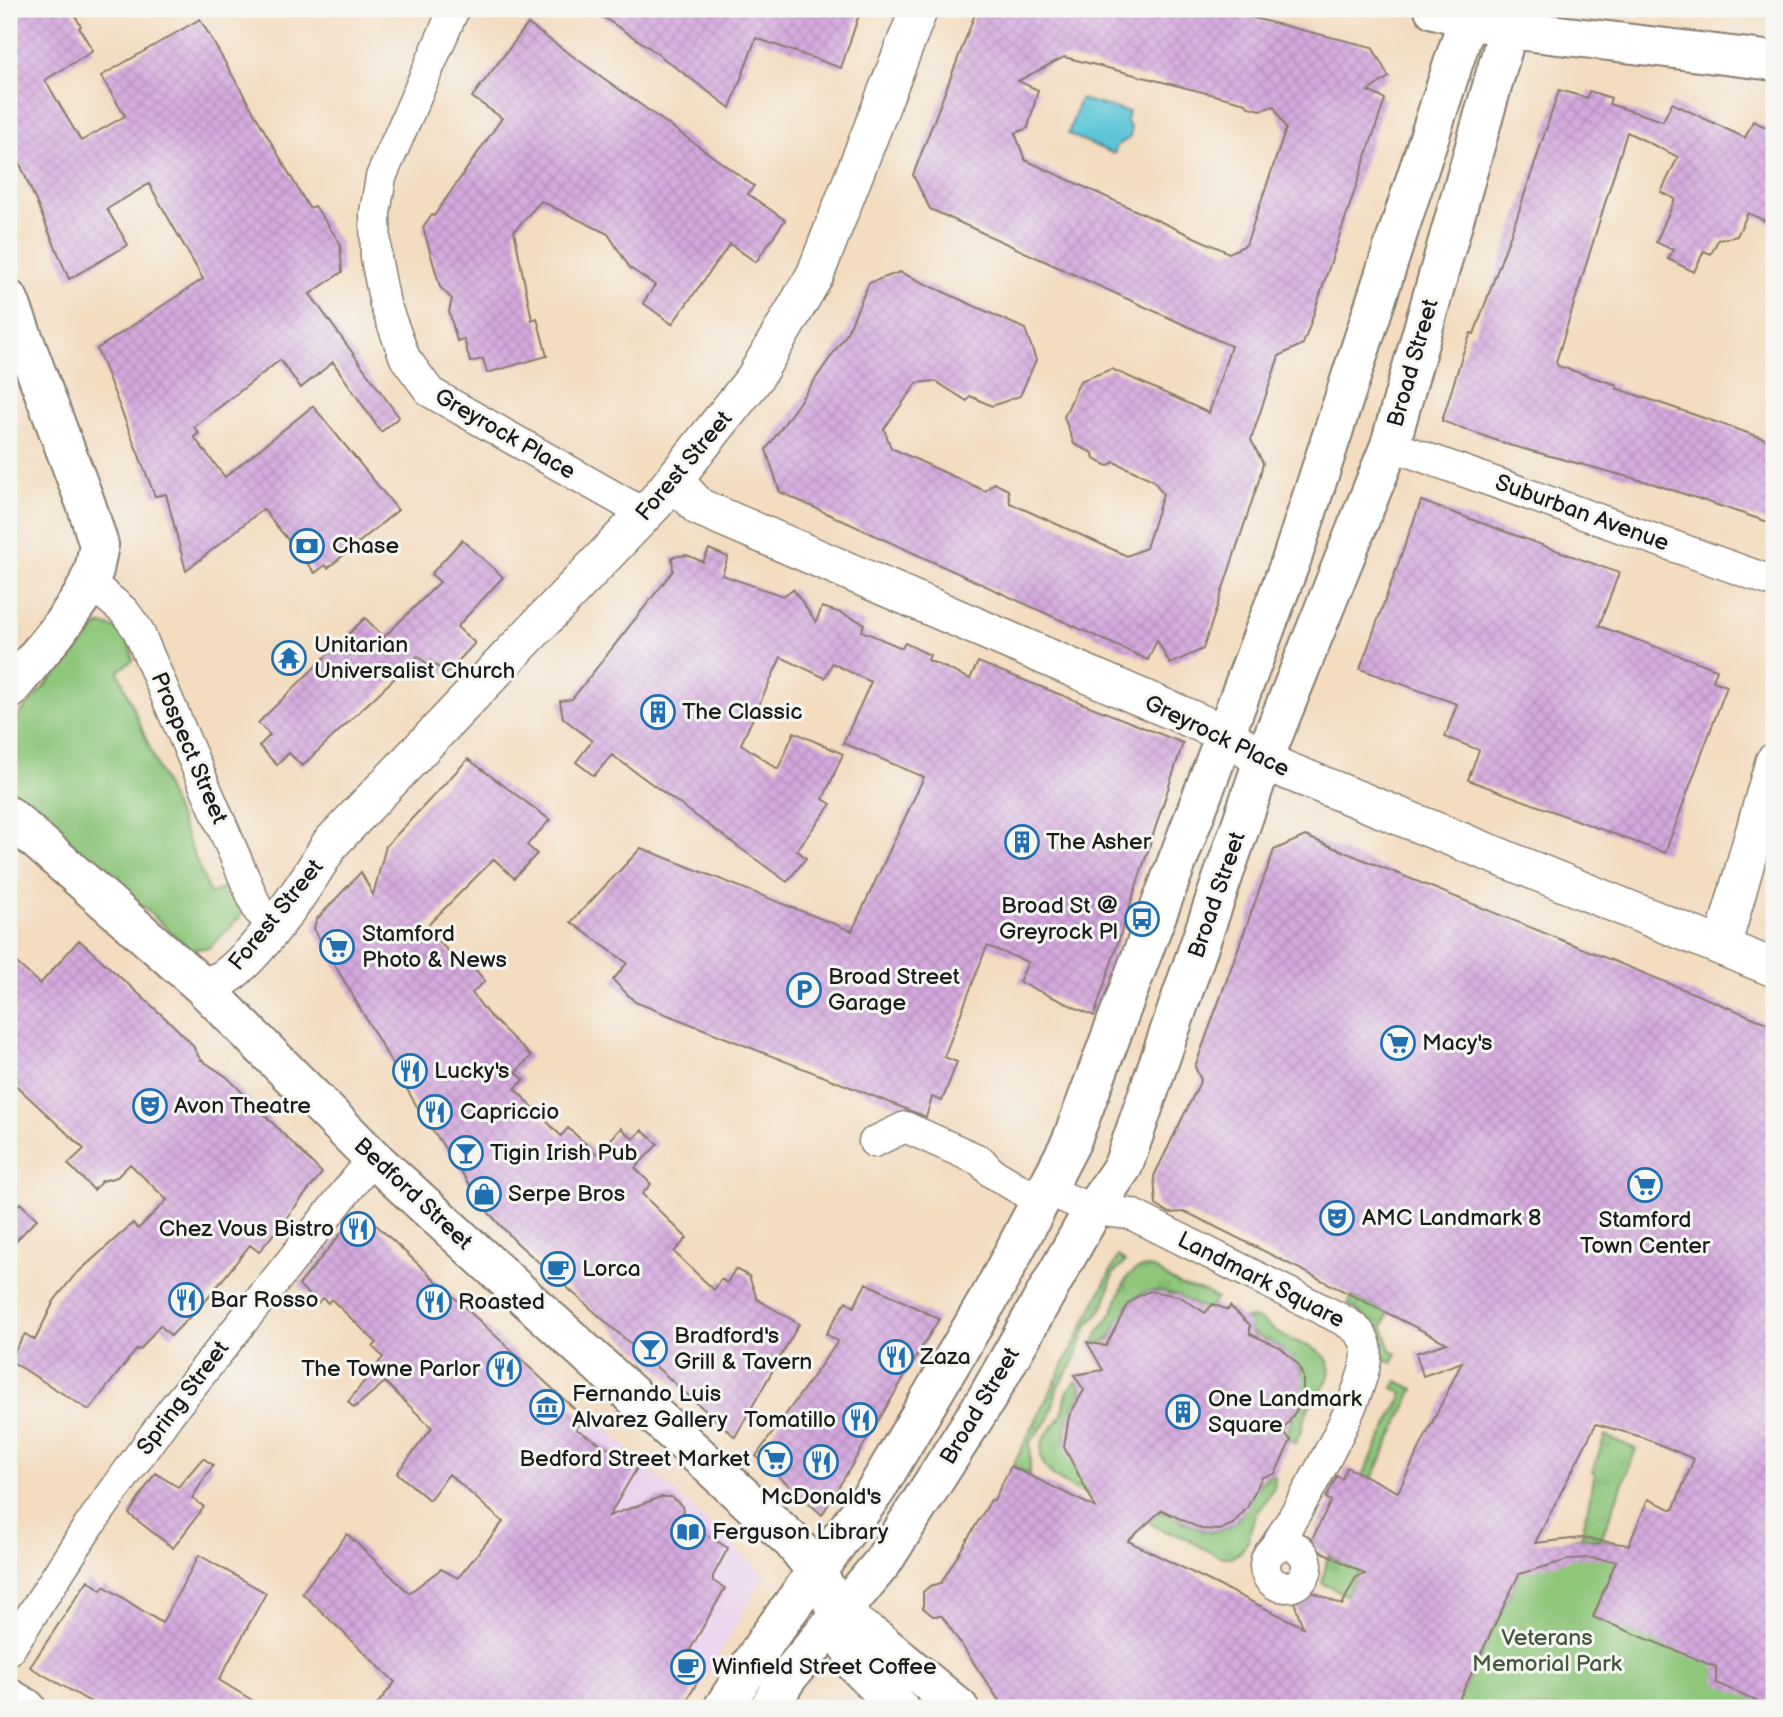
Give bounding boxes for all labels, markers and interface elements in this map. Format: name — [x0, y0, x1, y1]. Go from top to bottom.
street label: Broad Street — [1381, 296, 1445, 430]
street label: Greyrock Place — [430, 382, 580, 486]
street label: Forest Street — [630, 405, 738, 527]
street label: Suburban Avenue — [1491, 469, 1673, 557]
bank icon: Chase — [288, 527, 326, 565]
place label: Chase — [332, 532, 399, 560]
place label: Unitarian Universalist Church — [314, 631, 515, 685]
temple icon: Unitarian Universalist Church — [270, 639, 308, 677]
street label: Prospect Street — [144, 668, 234, 828]
street label: Greyrock Place — [1140, 689, 1294, 783]
building icon: The Classic — [639, 693, 677, 731]
place label: The Classic — [682, 698, 803, 726]
building icon: The Asher — [1003, 823, 1041, 861]
place label: The Asher — [1046, 828, 1152, 856]
street label: Broad Street — [1182, 828, 1252, 962]
street label: Forest Street — [223, 854, 329, 976]
place label: Broad St @ Greyrock Pl — [999, 892, 1118, 946]
bus stop icon: Broad St @ Greyrock Pl — [1123, 900, 1161, 938]
place label: Stamford Photo & News — [362, 920, 507, 974]
supermarket icon: Stamford Photo & News — [318, 928, 356, 966]
place label: Broad Street Garage — [828, 963, 960, 1017]
parking icon: Broad Street Garage — [785, 971, 823, 1009]
supermarket icon: Macy's — [1379, 1024, 1417, 1062]
place label: Macy's — [1422, 1029, 1492, 1057]
restaurant icon: Lucky's — [391, 1052, 429, 1090]
place label: Lucky's — [434, 1057, 509, 1085]
theatre icon: Avon Theatre — [131, 1087, 169, 1125]
place label: Avon Theatre — [174, 1092, 311, 1120]
restaurant icon: Capriccio — [416, 1093, 454, 1131]
place label: Capriccio — [460, 1098, 559, 1126]
street label: Bedford Street — [348, 1132, 478, 1256]
bar icon: Tigin Irish Pub — [447, 1134, 485, 1172]
place label: Tigin Irish Pub — [490, 1139, 638, 1167]
supermarket icon: Stamford Town Center — [1626, 1166, 1664, 1204]
shop icon: Serpe Bros — [465, 1175, 503, 1213]
place label: Serpe Bros — [508, 1180, 625, 1208]
theatre icon: AMC Landmark 8 — [1318, 1199, 1356, 1237]
place label: AMC Landmark 8 — [1362, 1204, 1541, 1232]
place label: Stamford Town Center — [1580, 1206, 1711, 1260]
restaurant icon: Chez Vous Bistro — [339, 1210, 377, 1248]
place label: Chez Vous Bistro — [159, 1215, 334, 1243]
street label: Landmark Square — [1173, 1226, 1349, 1334]
cafe icon: Lorca — [539, 1250, 577, 1288]
place label: Lorca — [582, 1255, 641, 1283]
restaurant icon: Bar Rosso — [167, 1281, 205, 1319]
restaurant icon: Roasted — [415, 1283, 453, 1321]
place label: Bar Rosso — [210, 1286, 319, 1314]
place label: Roasted — [458, 1288, 545, 1316]
place label: Bradford's Grill & Tavern — [674, 1322, 812, 1376]
bar icon: Bradford's Grill & Tavern — [631, 1330, 669, 1368]
street label: Spring Street — [131, 1335, 235, 1461]
restaurant icon: Zaza — [877, 1338, 915, 1376]
street label: Broad Street — [934, 1342, 1026, 1470]
place label: Zaza — [919, 1343, 971, 1371]
restaurant icon: The Towne Parlor — [485, 1350, 523, 1388]
place label: The Towne Parlor — [301, 1355, 481, 1383]
place label: Fernando Luis Alvarez Gallery — [572, 1380, 728, 1434]
place label: One Landmark Square — [1208, 1385, 1362, 1439]
museum icon: Fernando Luis Alvarez Gallery — [528, 1388, 566, 1426]
building icon: One Landmark Square — [1164, 1393, 1202, 1431]
restaurant icon: Tomatillo — [841, 1401, 879, 1439]
place label: Tomatillo — [744, 1406, 836, 1434]
supermarket icon: Bedford Street Market — [756, 1440, 794, 1478]
restaurant icon: McDonald's — [802, 1443, 840, 1481]
place label: Bedford Street Market — [519, 1445, 750, 1473]
place label: McDonald's — [761, 1483, 881, 1511]
library icon: Ferguson Library — [669, 1513, 707, 1551]
place label: Ferguson Library — [712, 1518, 889, 1546]
park label: Veterans Memorial Park — [1472, 1624, 1623, 1678]
cafe icon: Winfield Street Coffee — [669, 1648, 707, 1686]
place label: Winfield Street Coffee — [712, 1653, 937, 1681]

